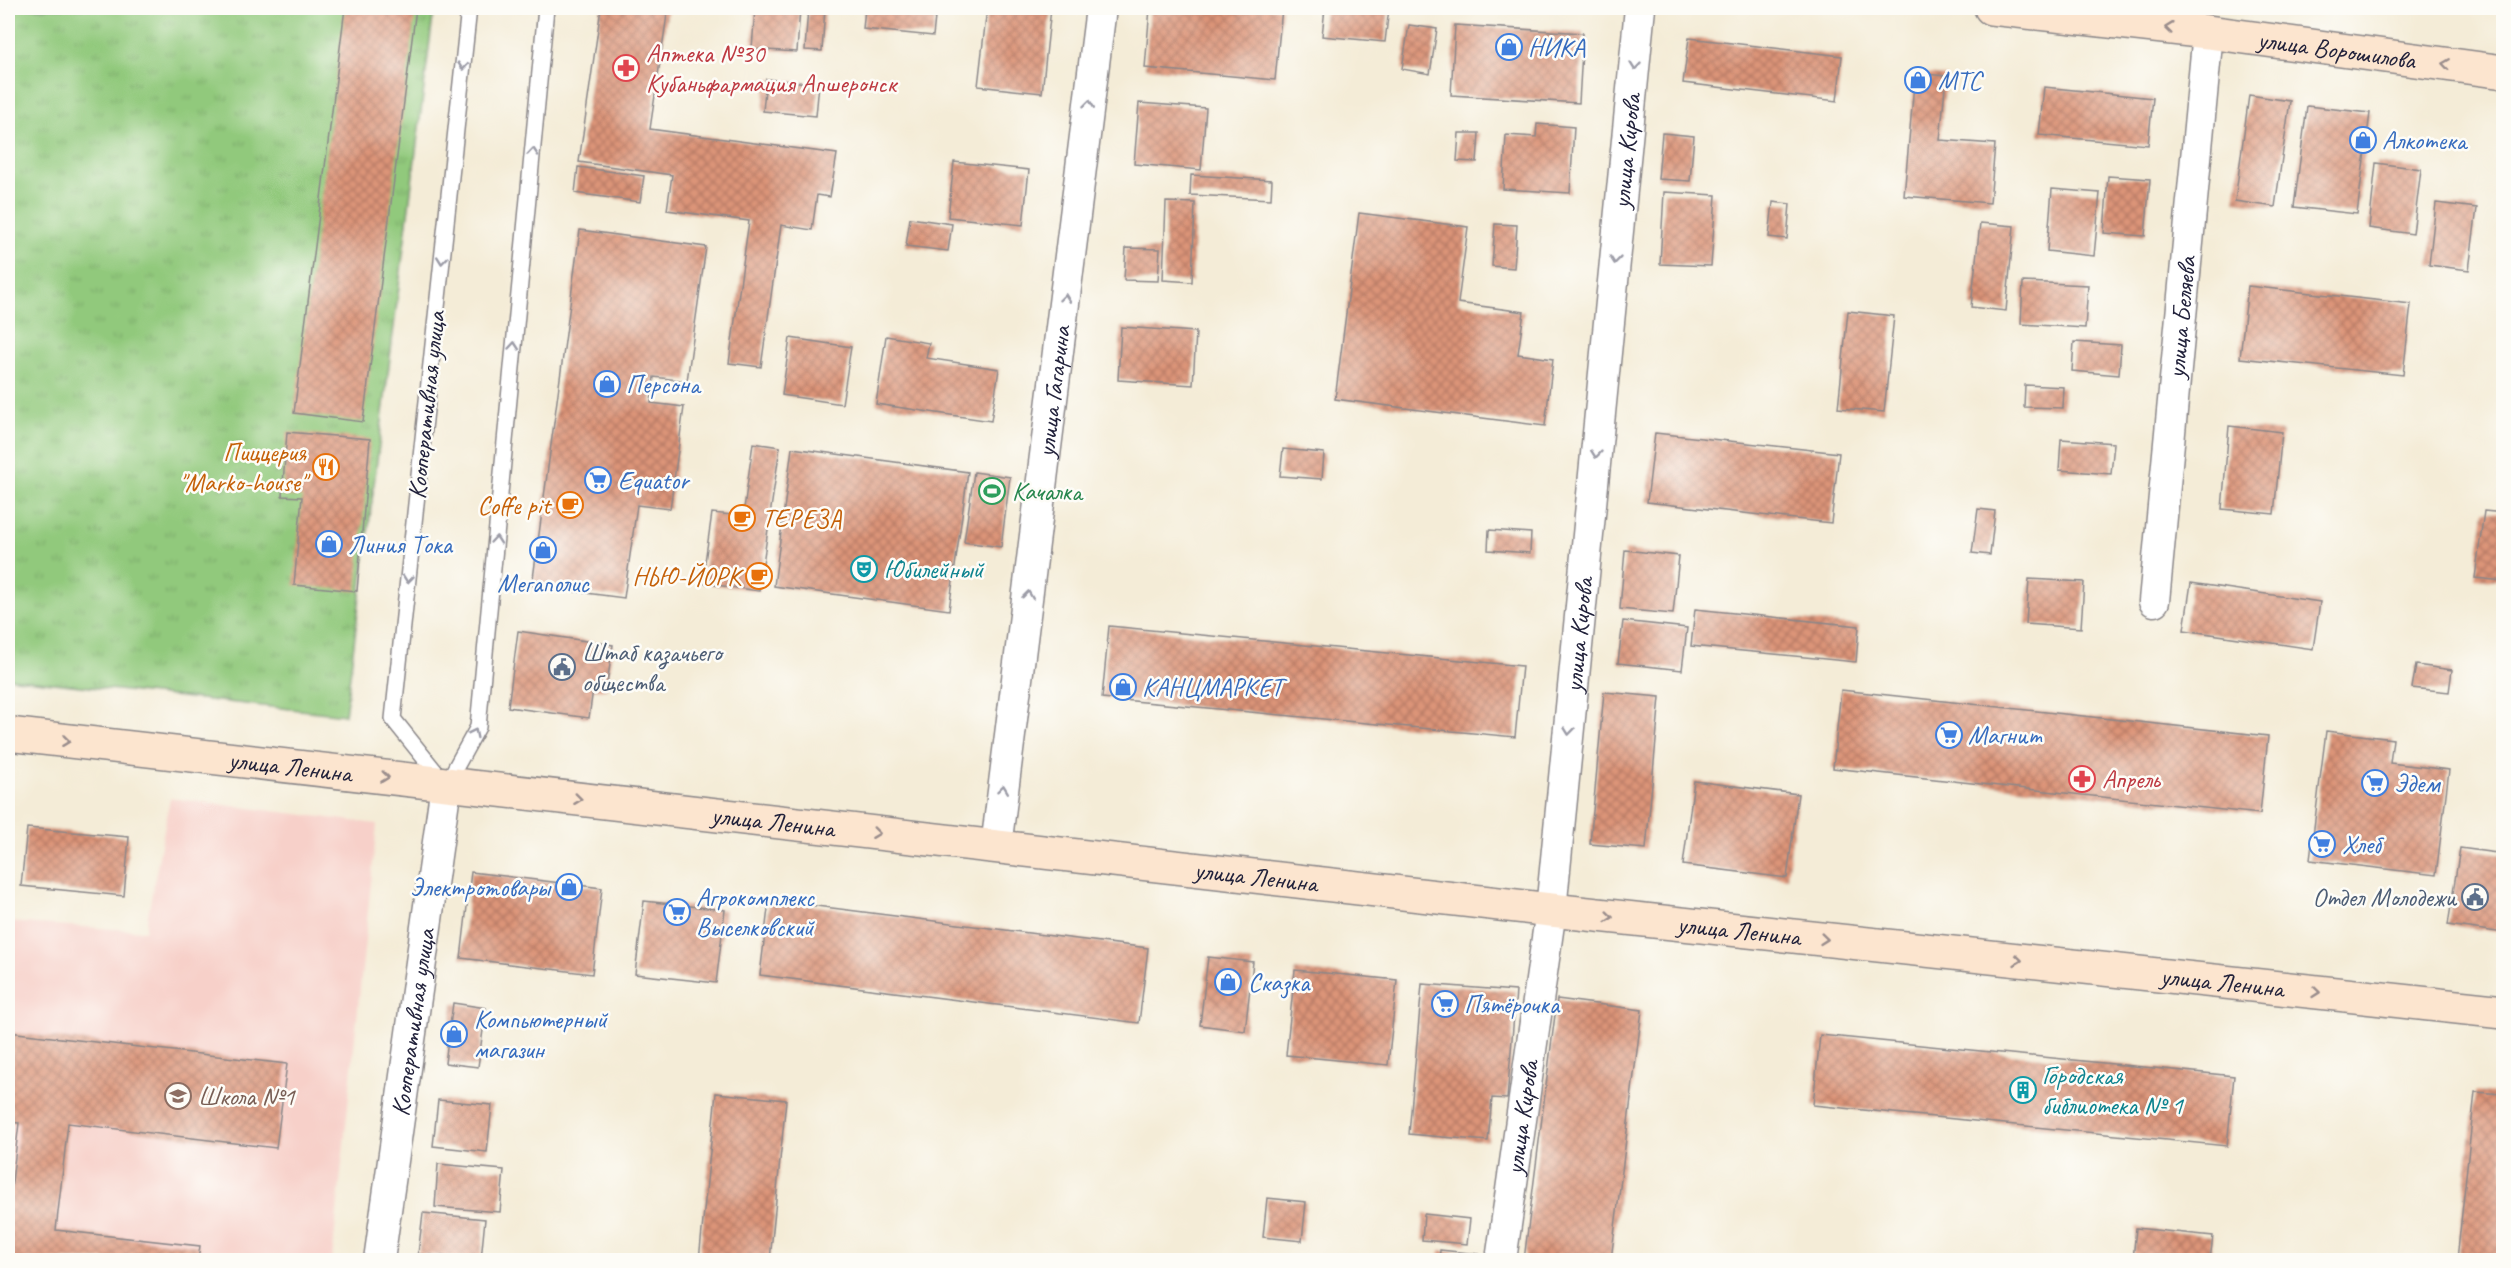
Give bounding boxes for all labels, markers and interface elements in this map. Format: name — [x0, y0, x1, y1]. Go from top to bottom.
one-way arrow — [2164, 22, 2173, 35]
street label: улица Ворошилова — [2254, 23, 2419, 77]
place label: НИКА — [1528, 31, 1586, 64]
shop icon: НИКА — [1494, 32, 1524, 62]
place label: Аптека №30 Кубаньфармация Апшеронск — [646, 37, 899, 100]
pharmacy icon: Аптека №30 Кубаньфармация Апшеронск — [611, 53, 641, 83]
one-way arrow — [2441, 59, 2450, 71]
one-way arrow — [457, 61, 470, 70]
one-way arrow — [1629, 61, 1642, 70]
place label: МТС — [1938, 64, 1985, 97]
shop icon: МТС — [1903, 65, 1933, 95]
street label: улица Кирова — [1604, 90, 1649, 212]
one-way arrow — [1082, 100, 1095, 109]
place label: Алкотека — [2382, 124, 2469, 157]
shop icon: Алкотека — [2348, 125, 2378, 155]
one-way arrow — [526, 147, 539, 156]
street label: улица Беляева — [2159, 253, 2204, 382]
one-way arrow — [436, 255, 449, 264]
one-way arrow — [1609, 255, 1622, 264]
one-way arrow — [1058, 293, 1071, 302]
street label: Кооперативная улица — [400, 308, 453, 500]
street label: улица Гагарина — [1029, 323, 1078, 461]
one-way arrow — [507, 341, 520, 350]
place label: Персона — [626, 368, 702, 401]
shop icon: Персона — [592, 369, 622, 399]
place label: Пиццерия "Marko-house" — [179, 436, 311, 499]
one-way arrow — [1590, 449, 1603, 458]
restaurant icon: Пиццерия "Marko-house" — [311, 452, 341, 482]
place label: Equator — [618, 464, 691, 497]
supermarket icon: Equator — [583, 465, 613, 495]
place label: Качалка — [1012, 475, 1084, 508]
sports icon: Качалка — [977, 476, 1007, 506]
place label: Coffe pit — [478, 489, 552, 522]
cafe icon: Coffe pit — [555, 490, 585, 520]
place label: ТЕРЕЗА — [762, 502, 842, 535]
cafe icon: ТЕРЕЗА — [727, 503, 757, 533]
place label: Линия Тока — [348, 528, 453, 561]
shop icon: Линия Тока — [314, 529, 344, 559]
one-way arrow — [489, 535, 502, 545]
shop icon: Мегаполис — [528, 535, 558, 565]
place label: Юбилейный — [884, 553, 986, 586]
theatre icon: Юбилейный — [849, 554, 879, 584]
place label: НЬЮ-ЙОРК — [632, 560, 744, 593]
cafe icon: НЬЮ-ЙОРК — [744, 561, 774, 591]
place label: Мегаполис — [497, 567, 591, 600]
one-way arrow — [402, 574, 415, 583]
street label: улица Кирова — [1556, 574, 1601, 696]
one-way arrow — [1021, 591, 1033, 600]
place label: Штаб казачьего общества — [582, 636, 725, 699]
public building icon: Штаб казачьего общества — [547, 652, 577, 682]
place label: КАНЦМАРКЕТ — [1142, 671, 1288, 704]
shop icon: КАНЦМАРКЕТ — [1108, 672, 1138, 702]
place label: Магнит — [1968, 719, 2043, 752]
supermarket icon: Магнит — [1934, 720, 1964, 750]
one-way arrow — [1563, 727, 1576, 736]
one-way arrow — [466, 728, 478, 739]
one-way arrow — [61, 734, 70, 747]
street label: улица Ленина — [225, 743, 356, 790]
place label: Апрель — [2102, 763, 2162, 796]
pharmacy icon: Апрель — [2067, 764, 2097, 794]
place label: Эдем — [2394, 767, 2441, 800]
supermarket icon: Эдем — [2360, 768, 2390, 798]
one-way arrow — [380, 771, 389, 783]
one-way arrow — [997, 784, 1009, 793]
one-way arrow — [574, 792, 583, 805]
street label: улица Ленина — [708, 798, 839, 845]
one-way arrow — [872, 826, 881, 839]
place label: Хлеб — [2342, 828, 2385, 861]
supermarket icon: Хлеб — [2307, 829, 2337, 859]
street label: улица Ленина — [1191, 853, 1321, 901]
place label: Электротовары — [410, 871, 552, 904]
shop icon: Электротовары — [554, 872, 584, 902]
place label: Агрокомплекс Выселковский — [696, 881, 816, 944]
place label: Отдел Молодежи — [2312, 881, 2457, 914]
public building icon: Отдел Молодежи — [2460, 882, 2490, 912]
supermarket icon: Агрокомплекс Выселковский — [662, 897, 692, 927]
street label: улица Ленина — [1674, 907, 1804, 954]
one-way arrow — [1604, 910, 1614, 923]
street label: Кооперативная улица — [384, 925, 443, 1118]
one-way arrow — [1819, 933, 1828, 945]
one-way arrow — [2013, 953, 2022, 966]
street label: улица Ленина — [2157, 959, 2288, 1006]
place label: Сказка — [1248, 966, 1311, 999]
shop icon: Сказка — [1213, 967, 1243, 997]
one-way arrow — [2311, 985, 2321, 998]
place label: Пятёрочка — [1464, 988, 1561, 1021]
supermarket icon: Пятёрочка — [1430, 989, 1460, 1019]
place label: Компьютерный магазин — [474, 1003, 609, 1066]
shop icon: Компьютерный магазин — [439, 1019, 469, 1049]
street label: улица Кирова — [1497, 1056, 1547, 1179]
place label: Городская библиотека № 1 — [2042, 1059, 2184, 1122]
building icon: Городская библиотека № 1 — [2008, 1075, 2038, 1105]
place label: Школа №1 — [198, 1080, 296, 1113]
school or university icon: Школа №1 — [163, 1081, 193, 1111]

